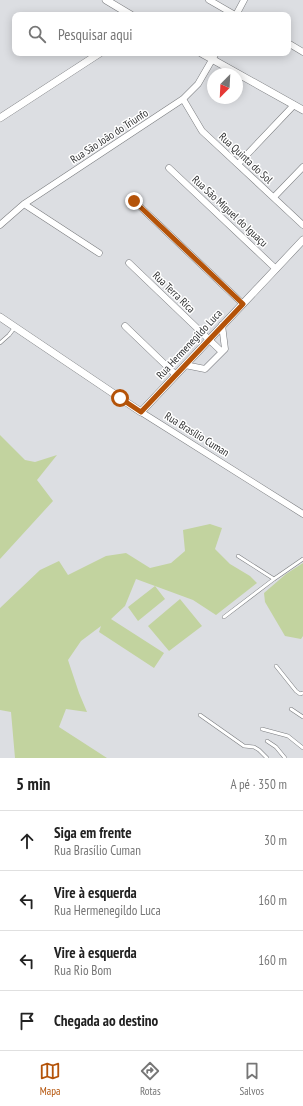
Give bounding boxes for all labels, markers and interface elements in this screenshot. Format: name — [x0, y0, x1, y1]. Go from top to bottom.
search box — [12, 12, 291, 56]
icon: search — [26, 23, 48, 45]
text: Pesquisar aqui — [58, 25, 132, 44]
north arrow — [207, 68, 243, 104]
street label: Rua São João do Triunfo — [67, 106, 151, 166]
street label: Rua Quinta do Sol — [216, 130, 276, 187]
street label: Rua São Miguel do Iguaçu — [189, 172, 271, 250]
route end — [125, 192, 143, 210]
street label: Rua Terra Rica — [150, 268, 198, 316]
street label: Rua Hermenegildo Luca — [153, 306, 225, 382]
route start — [111, 389, 129, 407]
street label: Rua Brasílio Cuman — [162, 409, 232, 460]
text: 5 min — [16, 773, 50, 795]
text: A pé · 350 m — [230, 776, 287, 793]
text: Siga em frente — [54, 823, 132, 842]
icon: ahead — [16, 830, 38, 852]
text: 30 m — [264, 832, 287, 849]
text: Rua Brasílio Cuman — [54, 842, 141, 859]
text: Vire à esquerda — [54, 883, 137, 902]
icon: left — [16, 890, 38, 912]
text: 160 m — [258, 892, 287, 909]
text: Rua Hermenegildo Luca — [54, 902, 161, 919]
text: Vire à esquerda — [54, 943, 137, 962]
icon: left — [16, 950, 38, 972]
text: 160 m — [258, 952, 287, 969]
text: Rua Rio Bom — [54, 962, 111, 979]
icon: arrive — [16, 1010, 38, 1032]
text: Chegada ao destino — [54, 1011, 158, 1030]
tab: Mapa — [39, 1060, 61, 1098]
tab: Rotas — [139, 1060, 161, 1098]
tab: Salvos — [239, 1060, 264, 1098]

